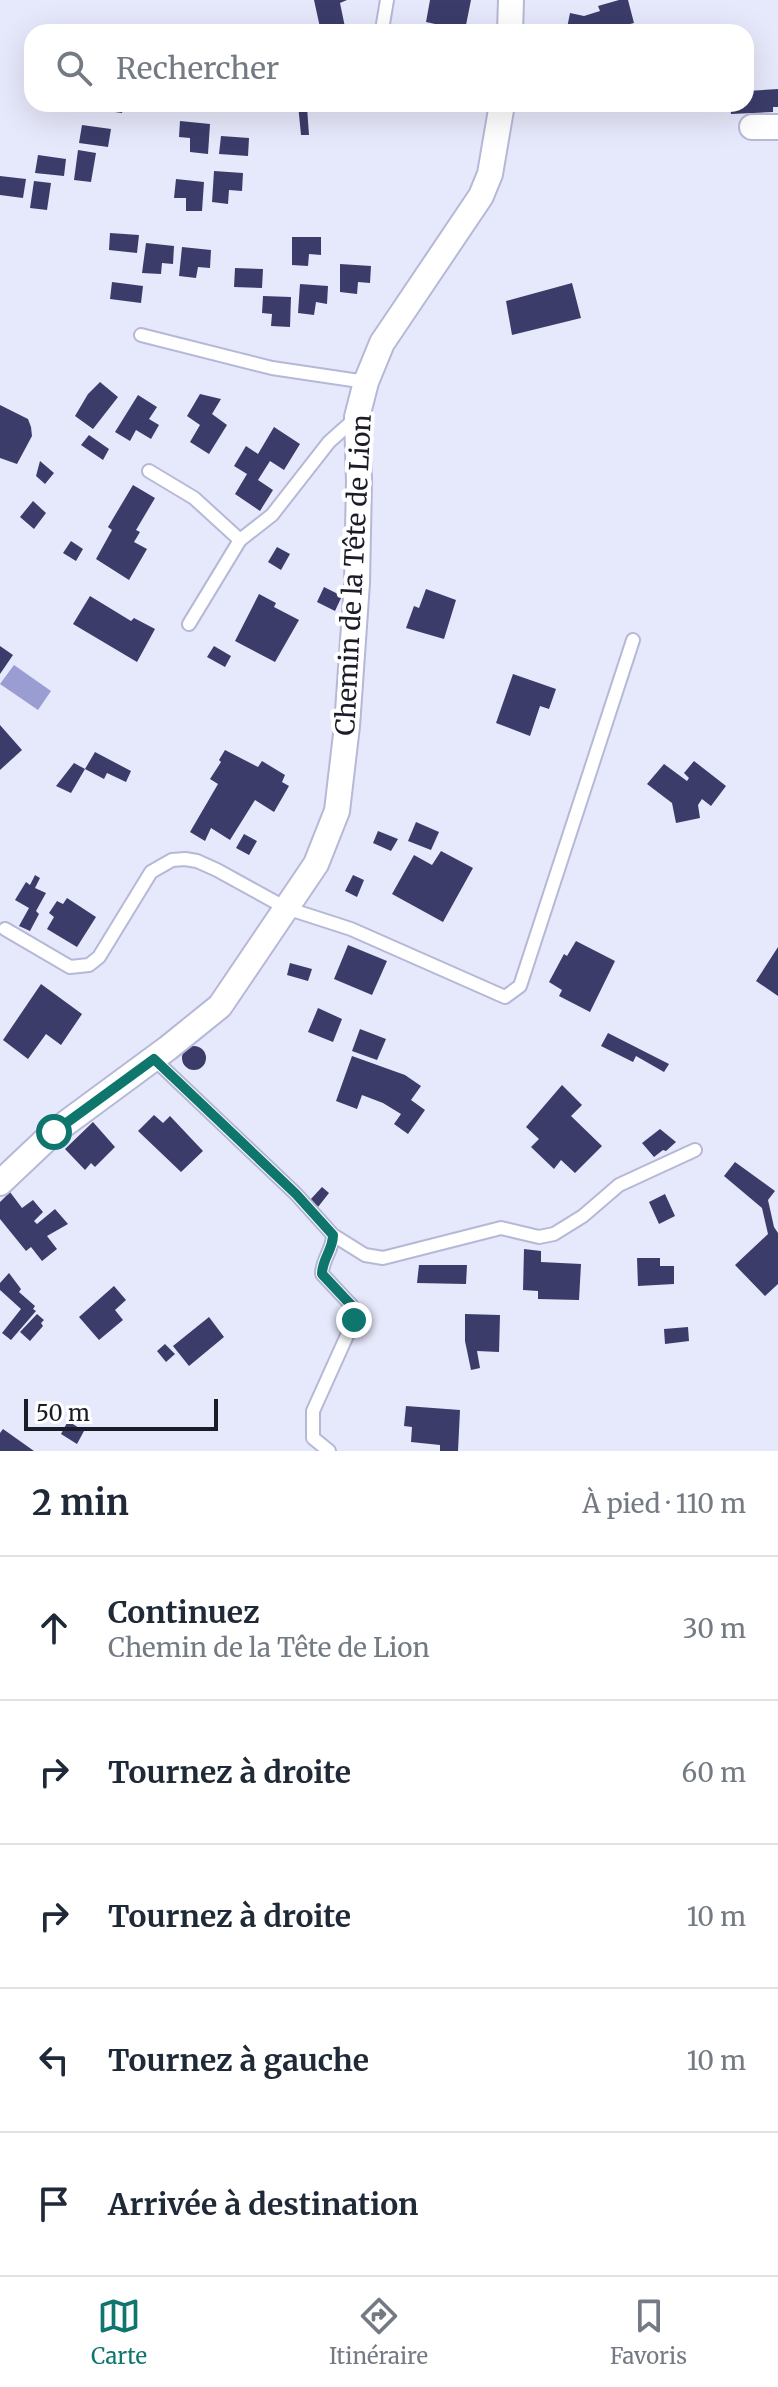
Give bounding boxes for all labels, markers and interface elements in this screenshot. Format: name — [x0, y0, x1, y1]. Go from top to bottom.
search box — [24, 24, 754, 112]
icon: search — [52, 46, 96, 90]
text: Rechercher — [116, 49, 279, 87]
street label: Chemin de la Tête de Lion — [328, 414, 378, 736]
route start — [36, 1114, 72, 1150]
route end — [336, 1302, 372, 1338]
scale bar — [24, 1395, 218, 1431]
text: 50 m — [36, 1399, 90, 1427]
text: 2 min — [32, 1482, 129, 1524]
text: À pied · 110 m — [582, 1487, 746, 1520]
text: Continuez — [108, 1593, 259, 1631]
icon: ahead — [32, 1606, 76, 1650]
text: 30 m — [683, 1612, 746, 1645]
text: Chemin de la Tête de Lion — [108, 1631, 430, 1664]
icon: right — [32, 1750, 76, 1794]
text: Tournez à droite — [108, 1753, 351, 1791]
text: 60 m — [682, 1756, 746, 1789]
icon: right — [32, 1894, 76, 1938]
text: Tournez à droite — [108, 1897, 351, 1935]
text: 10 m — [687, 1900, 746, 1933]
icon: left — [32, 2038, 76, 2082]
text: Tournez à gauche — [108, 2041, 369, 2079]
text: 10 m — [687, 2044, 746, 2077]
icon: arrive — [32, 2182, 76, 2226]
text: Arrivée à destination — [108, 2185, 418, 2223]
tab: Carte — [91, 2294, 147, 2370]
tab: Itinéraire — [329, 2294, 428, 2370]
tab: Favoris — [610, 2294, 687, 2370]

